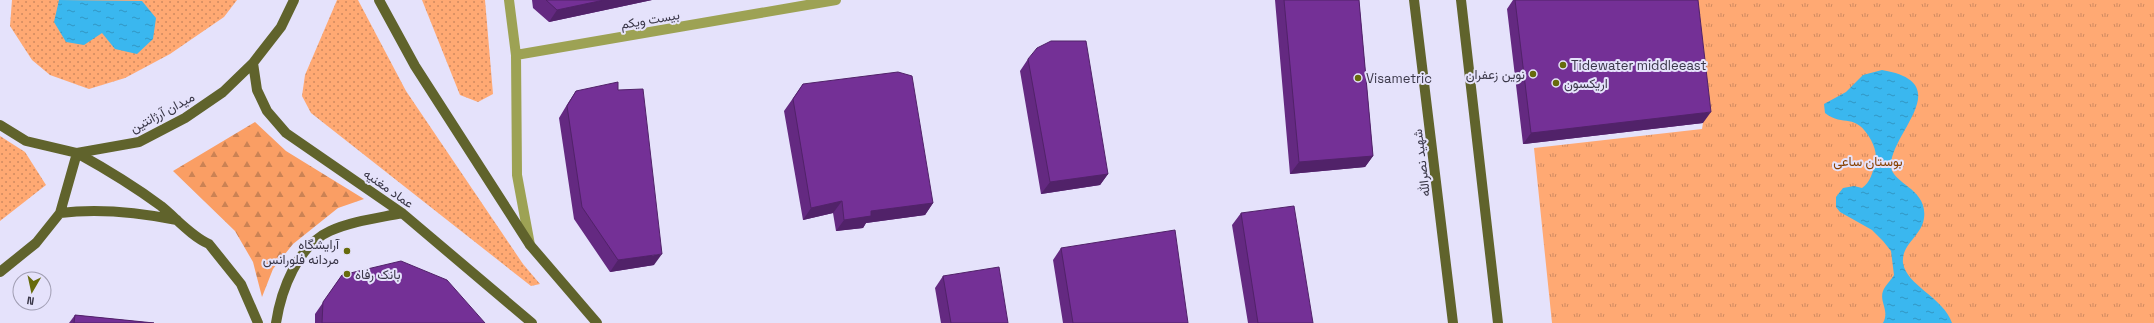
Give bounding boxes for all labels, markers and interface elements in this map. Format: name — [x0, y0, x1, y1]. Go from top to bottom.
street label: بیست ویکم — [619, 6, 681, 33]
place label: Tidewater middleeast — [1571, 57, 1707, 74]
marker: Tidewater middleeast — [1558, 60, 1568, 70]
place label: نوین زعفران — [1466, 66, 1525, 83]
marker: نوین زعفران — [1528, 69, 1538, 79]
place label: Visametric — [1366, 70, 1432, 87]
marker: Visametric — [1353, 73, 1363, 83]
place label: اریکسون — [1564, 75, 1608, 92]
marker: اریکسون — [1551, 78, 1561, 88]
street label: میدان آرژانتین — [127, 88, 198, 137]
street label: شهید نصرالله — [1409, 128, 1434, 198]
park label: بوستان ساعی — [1833, 153, 1903, 170]
street label: عماد مغنیه — [360, 165, 417, 212]
place label: آرایشگاه مردانه فلورانس — [263, 236, 340, 268]
marker: آرایشگاه مردانه فلورانس — [342, 246, 352, 256]
place label: بانک رفاه — [355, 266, 401, 283]
marker: بانک رفاه — [342, 269, 352, 279]
north arrow — [12, 271, 52, 311]
text: N — [26, 293, 35, 308]

